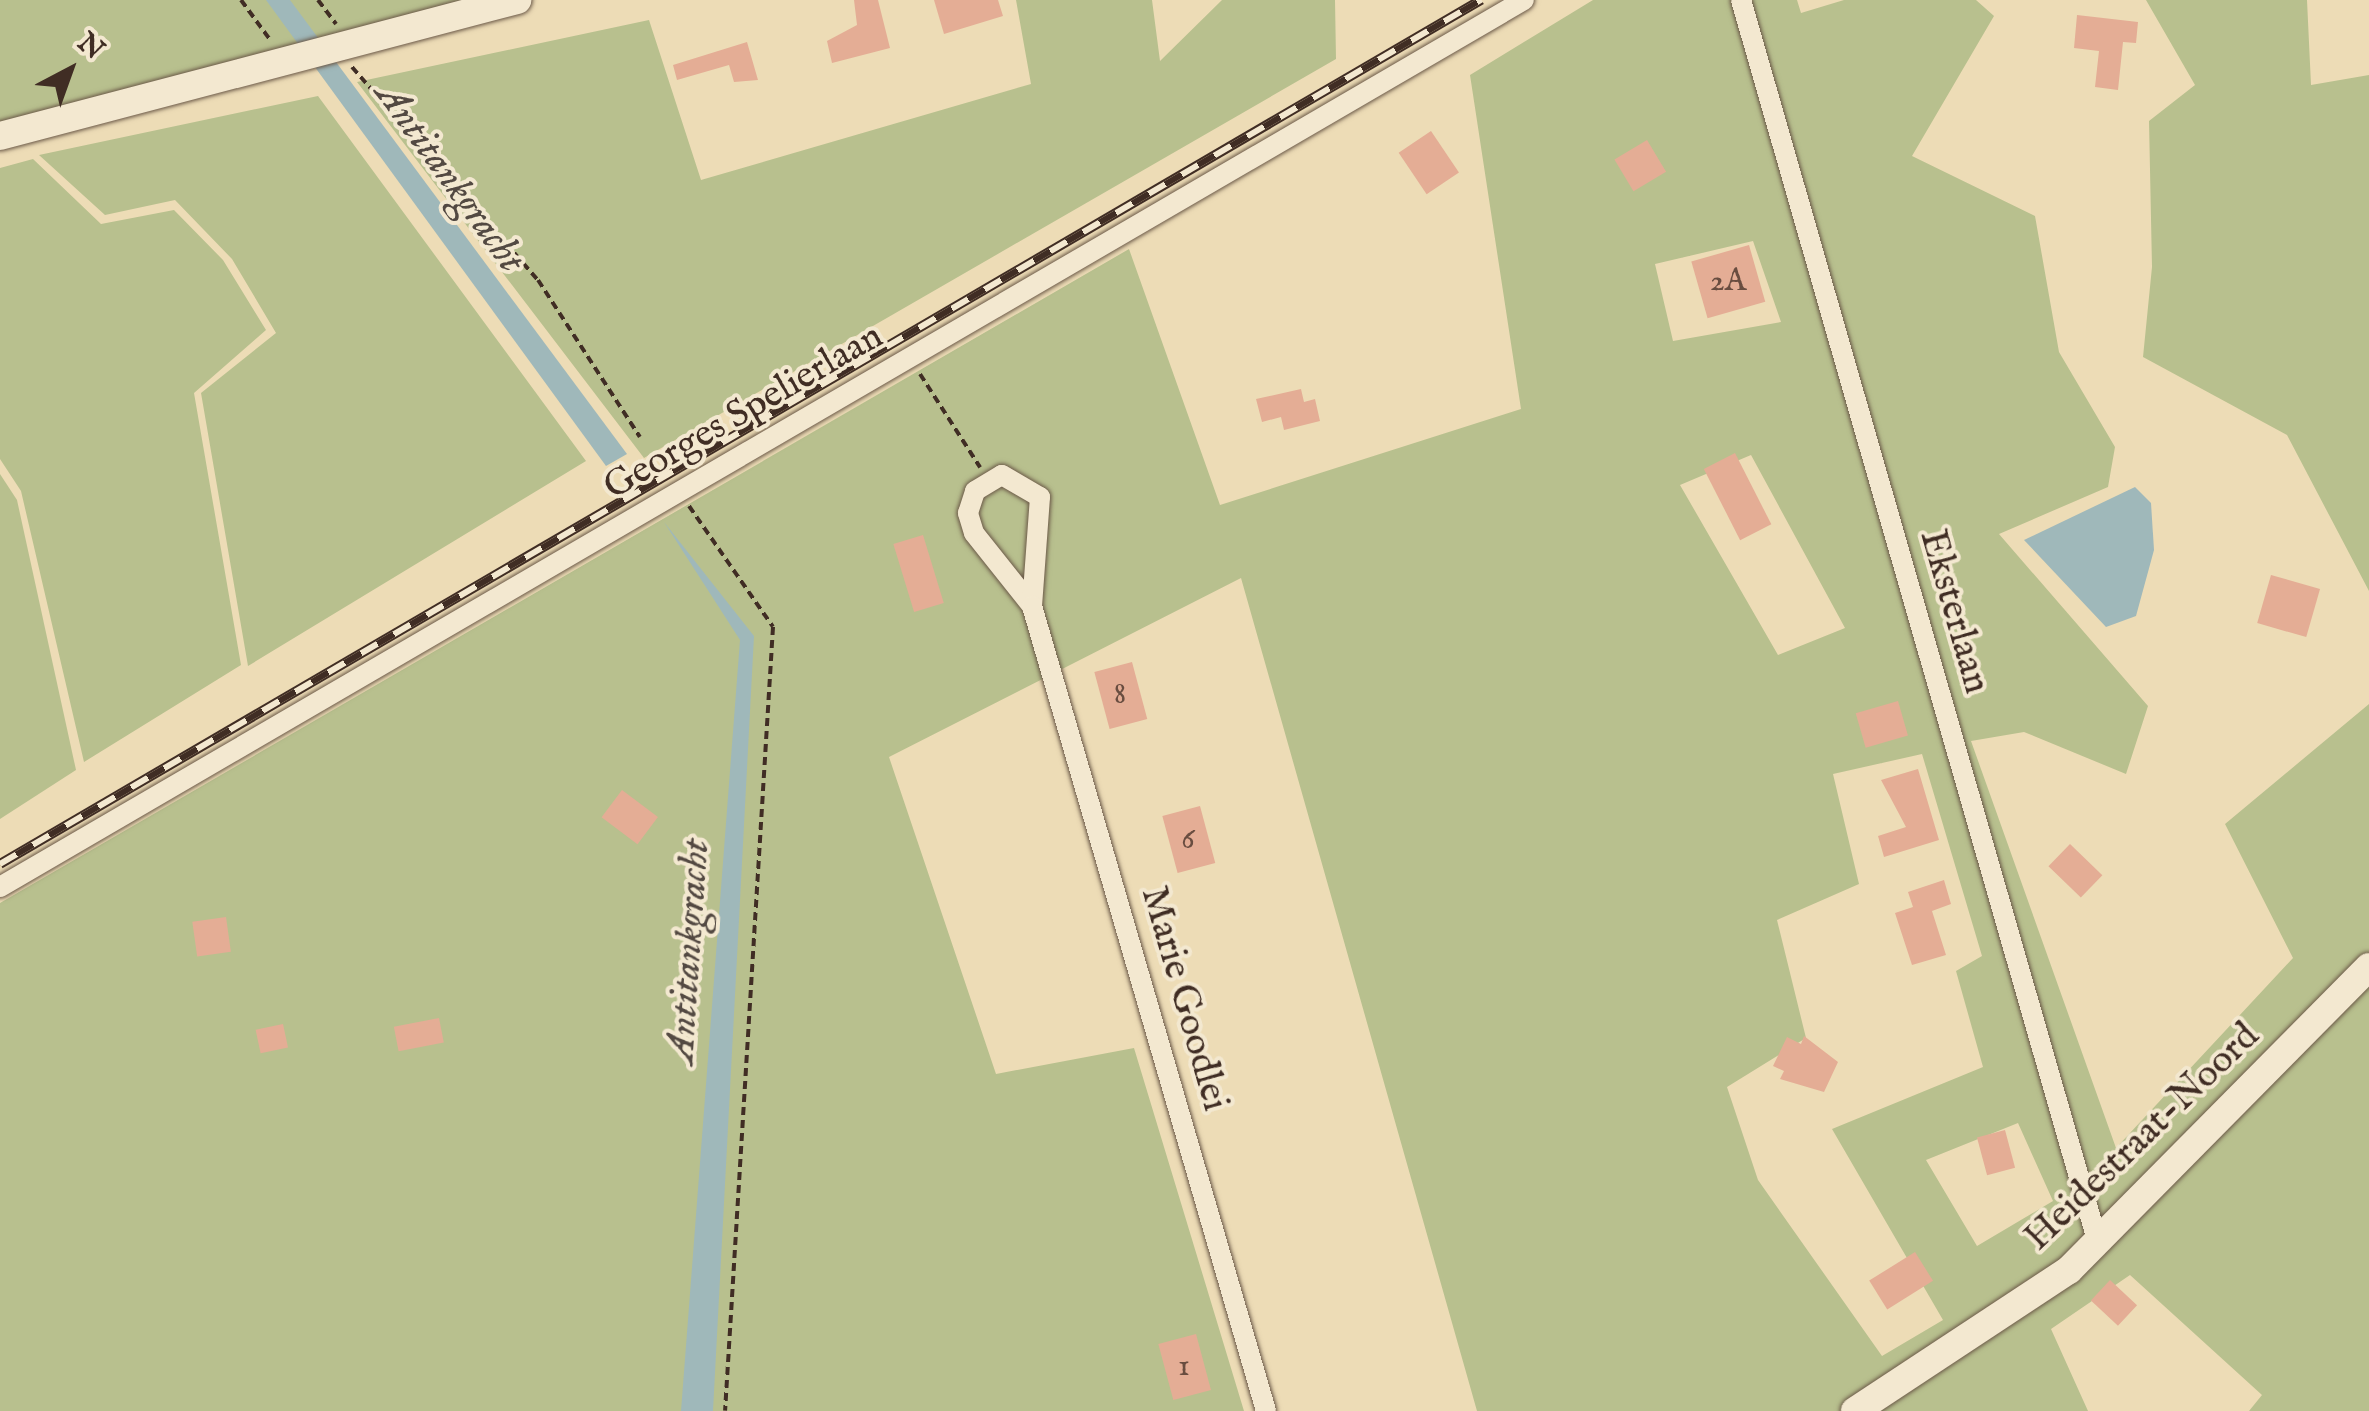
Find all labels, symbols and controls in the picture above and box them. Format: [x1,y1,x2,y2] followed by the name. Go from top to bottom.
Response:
[20,20,120,120] north arrow
[69,26,111,68] text: N
[364,73,534,283] water label: Antitankgracht
[1710,263,1746,301] house number: 2A
[596,315,892,511] street label: Georges Spelierlaan
[1908,525,1998,699] street label: Eksterlaan
[1114,676,1126,714] house number: 8
[1181,821,1195,859] house number: 6
[658,837,722,1065] water label: Antitankgracht
[1129,882,1237,1116] street label: Marie Goodlei
[2016,1015,2270,1261] street label: Heidestraat-Noord
[1178,1348,1190,1386] house number: 1

